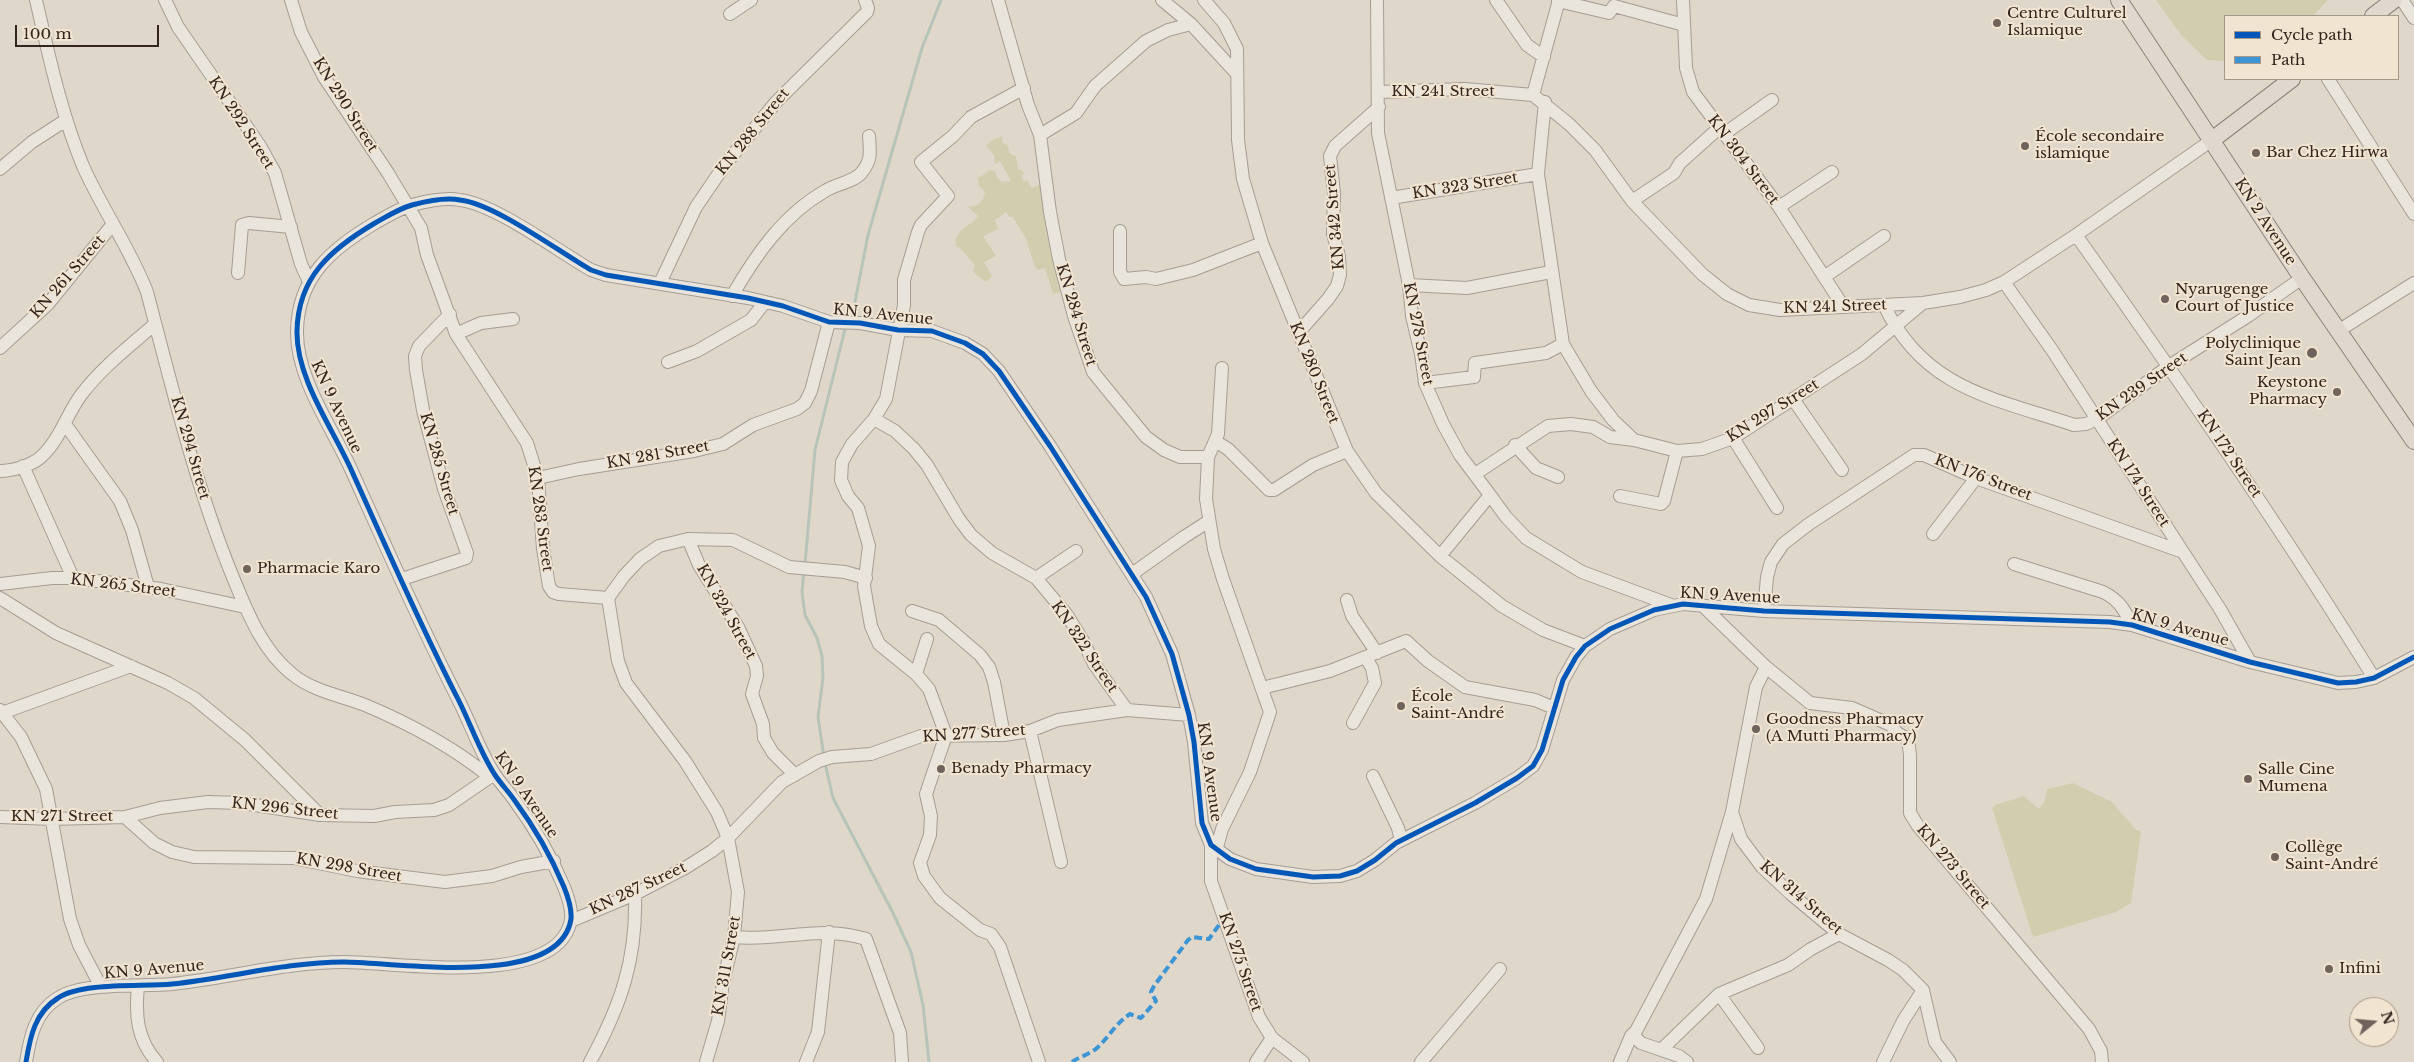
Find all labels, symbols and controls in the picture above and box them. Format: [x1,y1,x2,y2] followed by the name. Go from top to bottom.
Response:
[2007,5,2127,40] place label: Centre Culturel Islamique
[18,15,161,47] scale bar
[2224,15,2399,80] legend
[1991,17,2003,29] marker: Centre Culturel Islamique
[23,24,72,43] text: 100 m
[2271,25,2353,44] text: Cycle path
[2271,50,2305,69] text: Path
[309,54,381,156] street label: KN 290 Street
[204,73,278,173] street label: KN 292 Street
[1391,83,1495,101] street label: KN 241 Street
[713,85,793,179] street label: KN 288 Street
[1703,112,1783,208] street label: KN 304 Street
[2035,128,2164,163] place label: École secondaire islamique
[2019,140,2031,152] marker: École secondaire islamique
[2266,144,2388,162] place label: Bar Chez Hirwa
[2250,147,2262,159] marker: Bar Chez Hirwa
[1321,163,1349,271] street label: KN 342 Street
[1411,169,1519,203] street label: KN 323 Street
[2230,175,2300,269] street label: KN 2 Avenue
[27,232,109,322] street label: KN 261 Street
[1052,262,1100,368] street label: KN 284 Street
[1399,281,1437,387] street label: KN 278 Street
[2175,281,2294,316] place label: Nyarugenge Court of Justice
[2159,293,2171,305] marker: Nyarugenge Court of Justice
[1783,296,1887,318] street label: KN 241 Street
[832,301,934,329] street label: KN 9 Avenue
[1285,320,1343,426] street label: KN 280 Street
[2205,335,2301,370] place label: Polyclinique Saint Jean
[2305,346,2319,360] marker: Polyclinique Saint Jean
[2093,349,2191,425] street label: KN 239 Street
[307,358,365,456] street label: KN 9 Avenue
[2249,374,2327,409] place label: Keystone Pharmacy
[1724,375,1822,447] street label: KN 297 Street
[2331,386,2343,398] marker: Keystone Pharmacy
[167,394,213,502] street label: KN 294 Street
[2193,407,2265,501] street label: KN 172 Street
[416,411,462,517] street label: KN 285 Street
[2103,435,2173,531] street label: KN 174 Street
[605,437,711,473] street label: KN 281 Street
[1932,451,2034,505] street label: KN 176 Street
[524,465,556,573] street label: KN 283 Street
[257,560,380,578] place label: Pharmacie Karo
[692,561,760,663] street label: KN 324 Street
[241,563,253,575] marker: Pharmacie Karo
[69,571,177,601] street label: KN 265 Street
[1679,584,1781,608] street label: KN 9 Avenue
[1047,598,1121,696] street label: KN 322 Street
[2129,605,2231,651] street label: KN 9 Avenue
[1411,688,1504,723] place label: École Saint-André
[1395,700,1407,712] marker: École Saint-André
[1766,711,1924,746] place label: Goodness Pharmacy (A Mutti Pharmacy)
[922,721,1026,747] street label: KN 277 Street
[1193,721,1225,823] street label: KN 9 Avenue
[1750,723,1762,735] marker: Goodness Pharmacy (A Mutti Pharmacy)
[490,748,562,842] street label: KN 9 Avenue
[951,760,1092,778] place label: Benady Pharmacy
[2258,761,2335,796] place label: Salle Cine Mumena
[935,763,947,775] marker: Benady Pharmacy
[2242,773,2254,785] marker: Salle Cine Mumena
[231,794,339,824] street label: KN 296 Street
[11,808,113,826] street label: KN 271 Street
[1912,821,1994,913] street label: KN 273 Street
[2285,839,2378,874] place label: Collège Saint-André
[295,850,403,886] street label: KN 298 Street
[2269,851,2281,863] marker: Collège Saint-André
[1756,857,1846,939] street label: KN 314 Street
[587,859,689,919] street label: KN 287 Street
[1215,910,1265,1014] street label: KN 275 Street
[709,914,745,1018] street label: KN 311 Street
[103,957,205,983] street label: KN 9 Avenue
[2339,960,2381,978] place label: Infini
[2323,963,2335,975] marker: Infini
[2349,997,2399,1047] north arrow
[2377,1009,2398,1027] text: N

